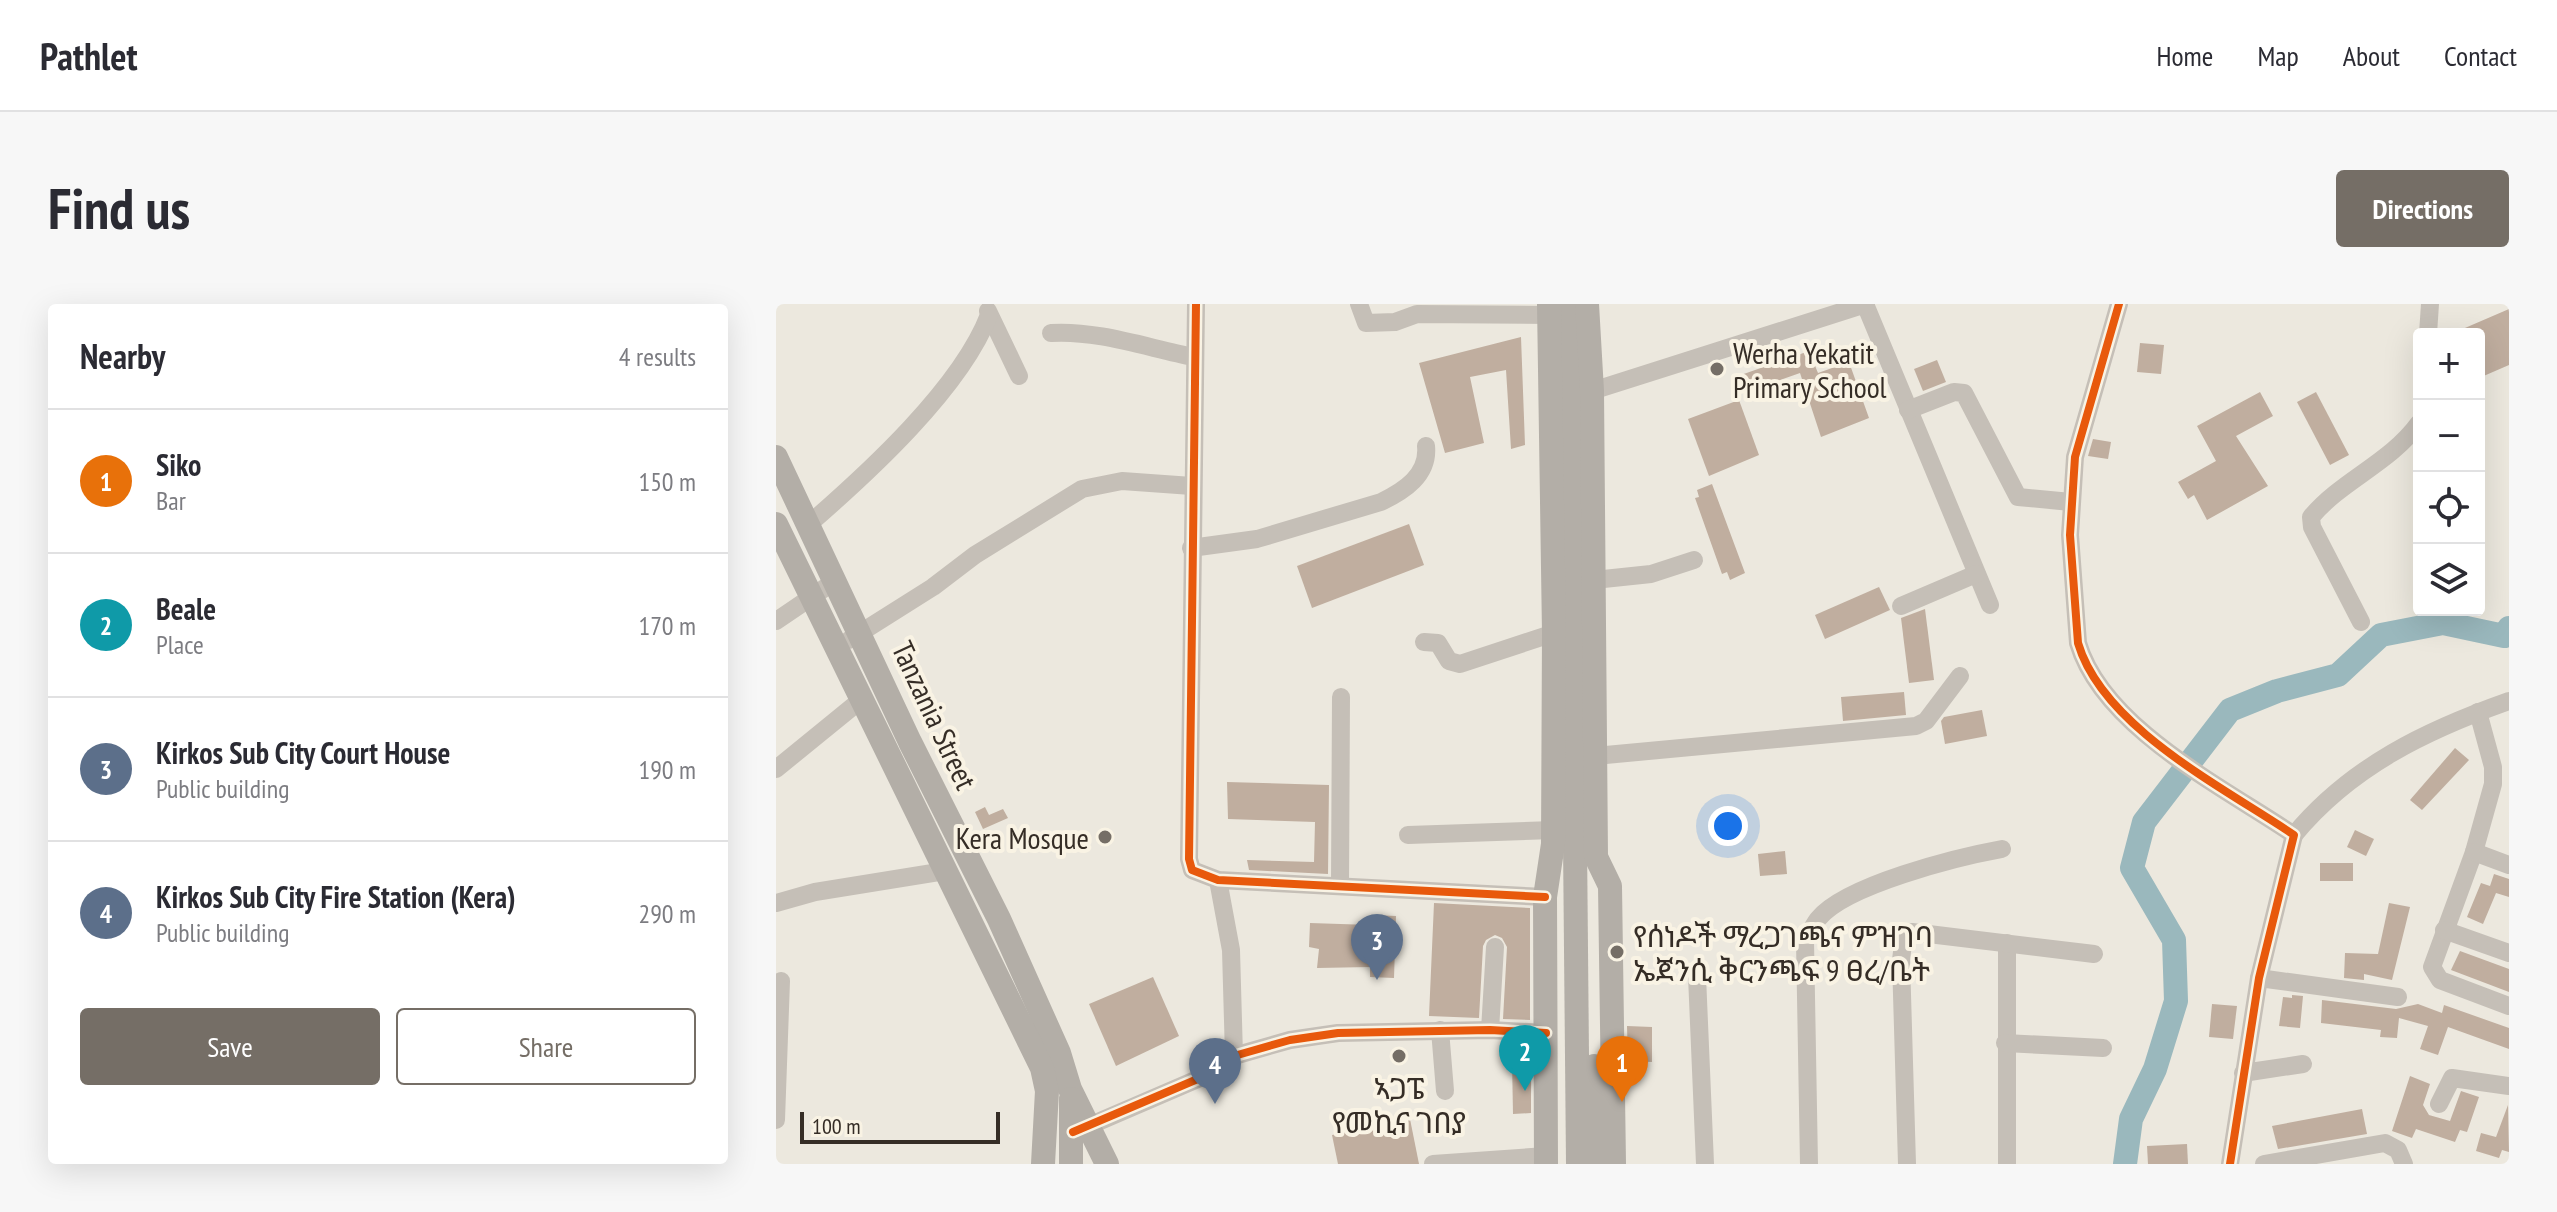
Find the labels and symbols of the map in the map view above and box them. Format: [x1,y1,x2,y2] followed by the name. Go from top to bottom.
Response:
[1733,333,1887,406] place label: Werha Yekatit Primary School
[1708,360,1726,378] marker: Werha Yekatit Primary School
[884,635,987,796] street label: Tanzania Street
[1708,806,1748,846] your location
[956,818,1089,857] place label: Kera Mosque
[1096,828,1114,846] marker: Kera Mosque
[1351,914,1403,980] pin: 3
[1633,916,1933,989] place label: የሰነዶች ማረጋገጫና ምዝገባ ኤጀንሲ ቅርንጫፍ 9 ፀረ/ቤት
[1608,943,1626,961] marker: የሰነዶች ማረጋገጫና ምዝገባ ኤጀንሲ ቅርንጫፍ 9 ፀረ/ቤት
[1499,1025,1551,1091] pin: 2
[1596,1036,1648,1102] pin: 1
[1189,1038,1241,1104] pin: 4
[1390,1047,1408,1065] marker: ኣጋፔ የመኪና ገበያ
[1332,1068,1466,1141] place label: ኣጋፔ የመኪና ገበያ
[800,1108,1000,1144] scale bar

